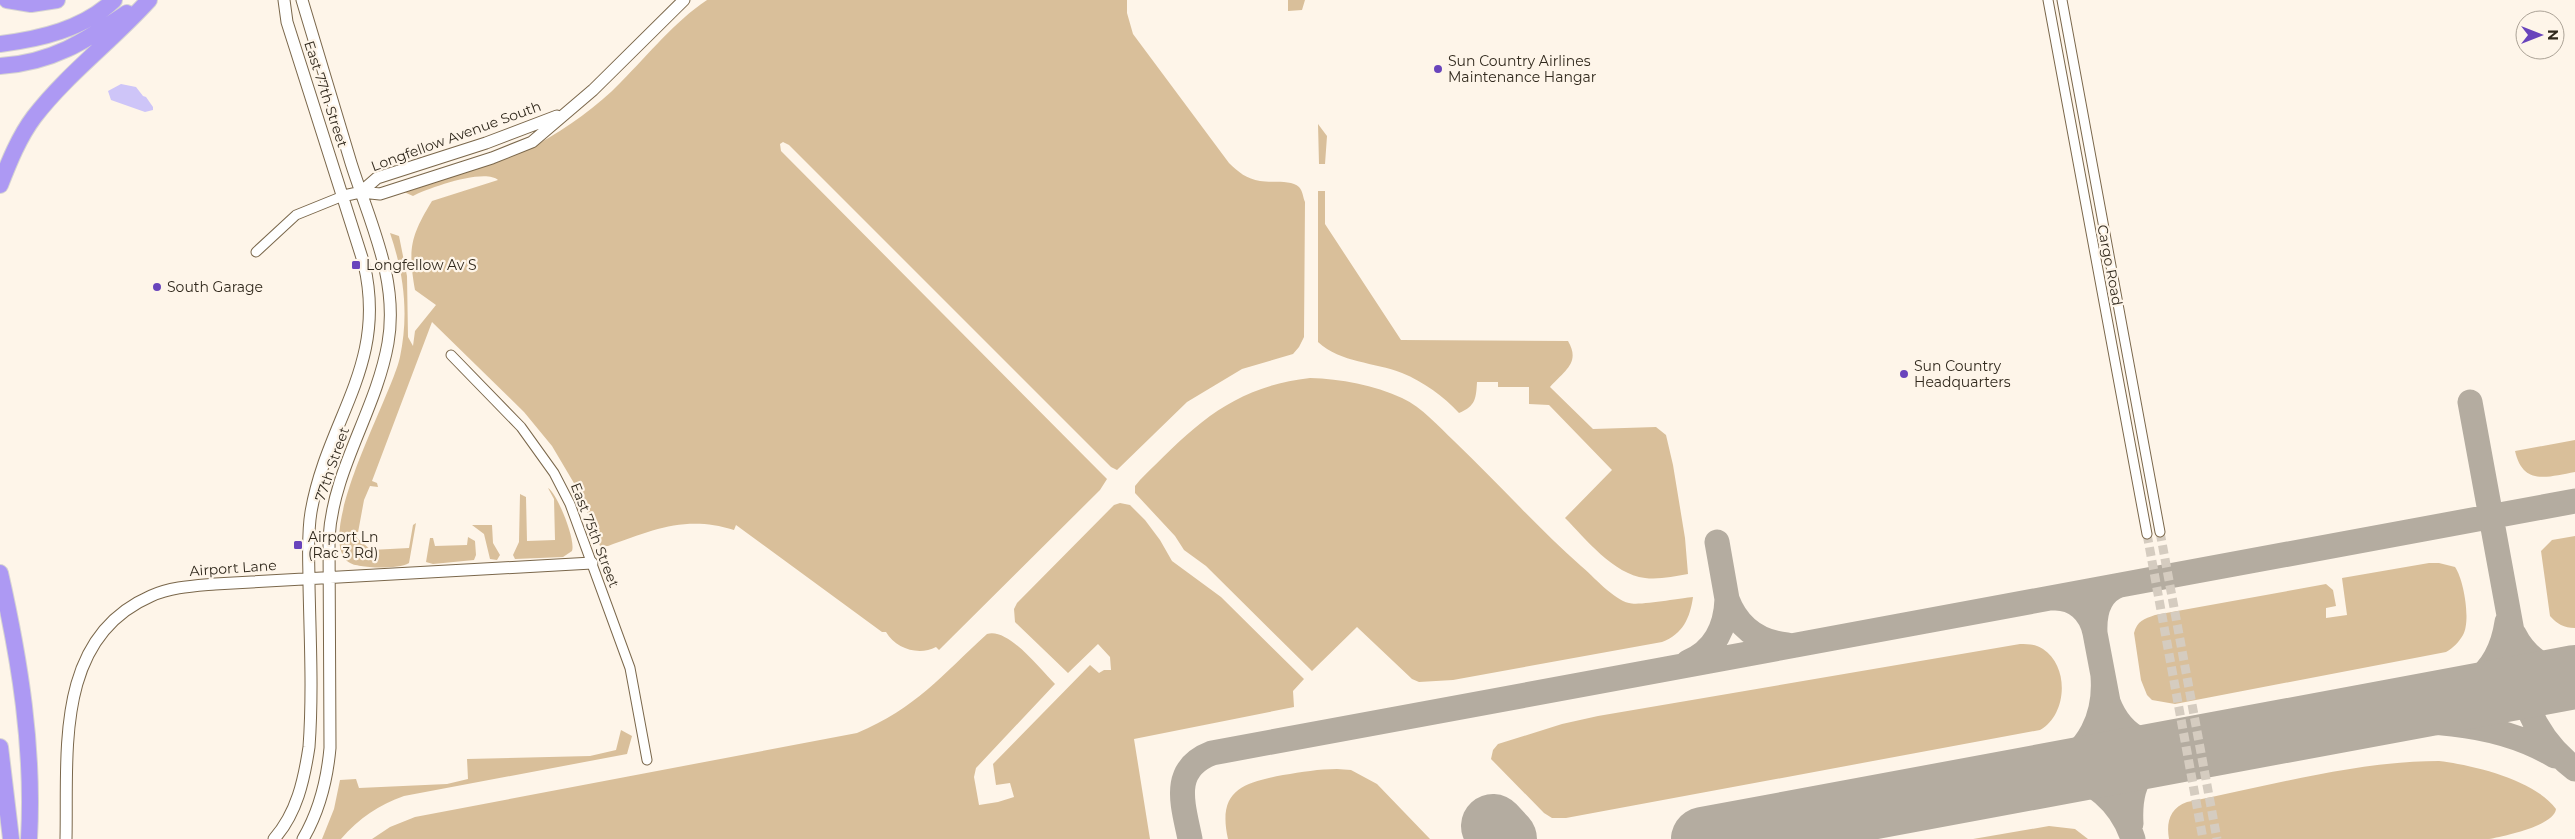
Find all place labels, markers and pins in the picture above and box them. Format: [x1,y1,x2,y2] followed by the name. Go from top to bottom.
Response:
[1448,52,1597,86] place label: Sun Country Airlines Maintenance Hangar
[1432,63,1444,75] marker: Sun Country Airlines Maintenance Hangar
[366,256,477,274] place label: Longfellow Av S
[350,259,362,271] marker: Longfellow Av S
[167,278,263,296] place label: South Garage
[151,281,163,293] marker: South Garage
[1914,357,2011,391] place label: Sun Country Headquarters
[1898,368,1910,380] marker: Sun Country Headquarters
[308,528,378,562] place label: Airport Ln (Rac 3 Rd)
[292,539,304,551] marker: Airport Ln (Rac 3 Rd)

